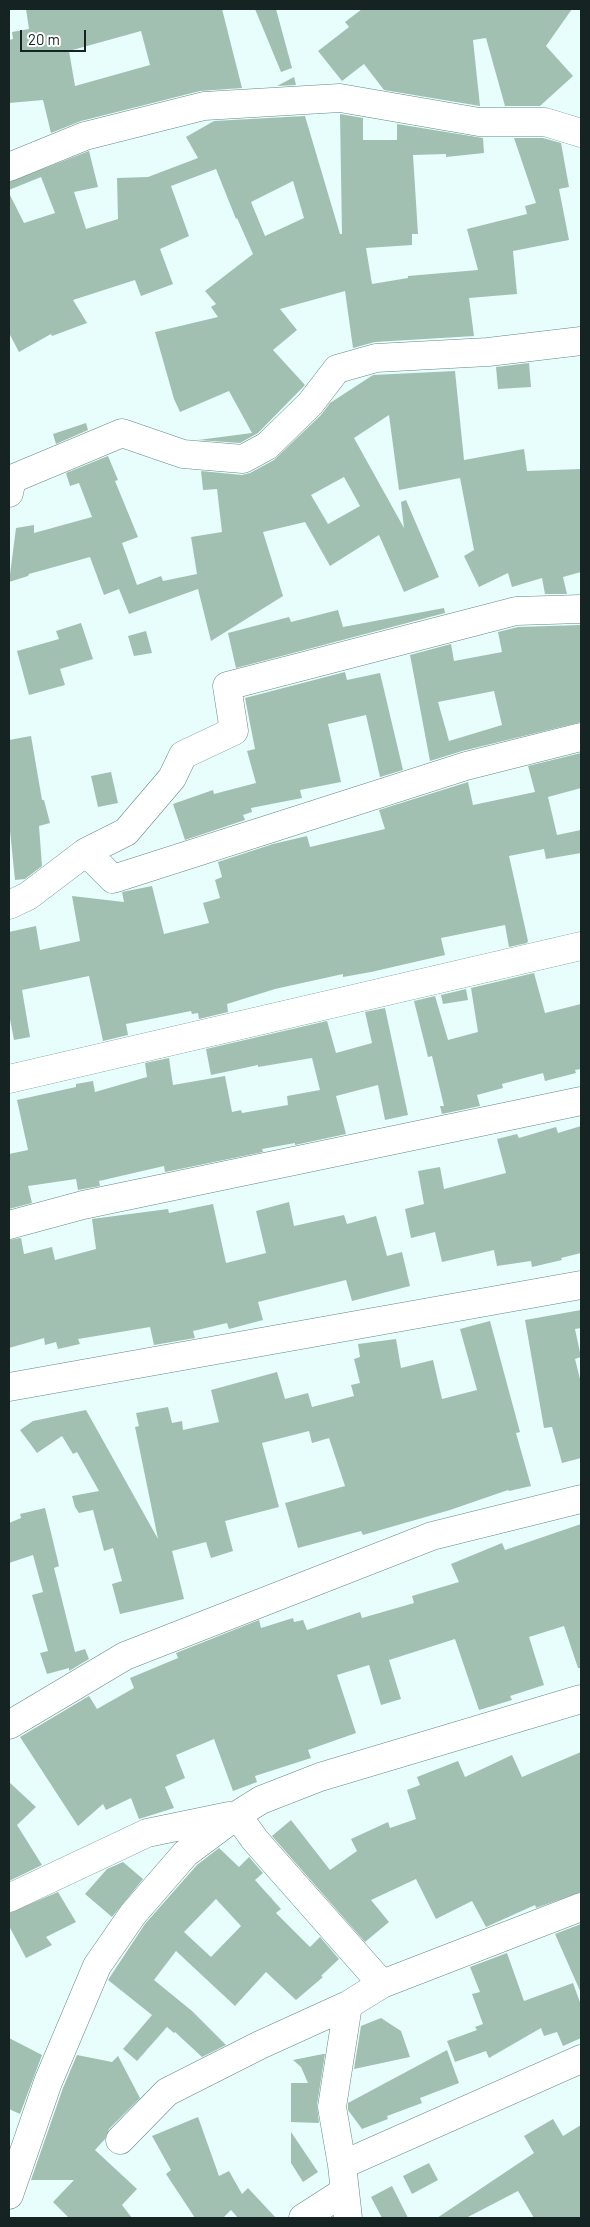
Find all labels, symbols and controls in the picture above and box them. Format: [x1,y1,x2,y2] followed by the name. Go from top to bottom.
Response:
[22,20,89,52] scale bar
[28,30,60,48] text: 20 m

